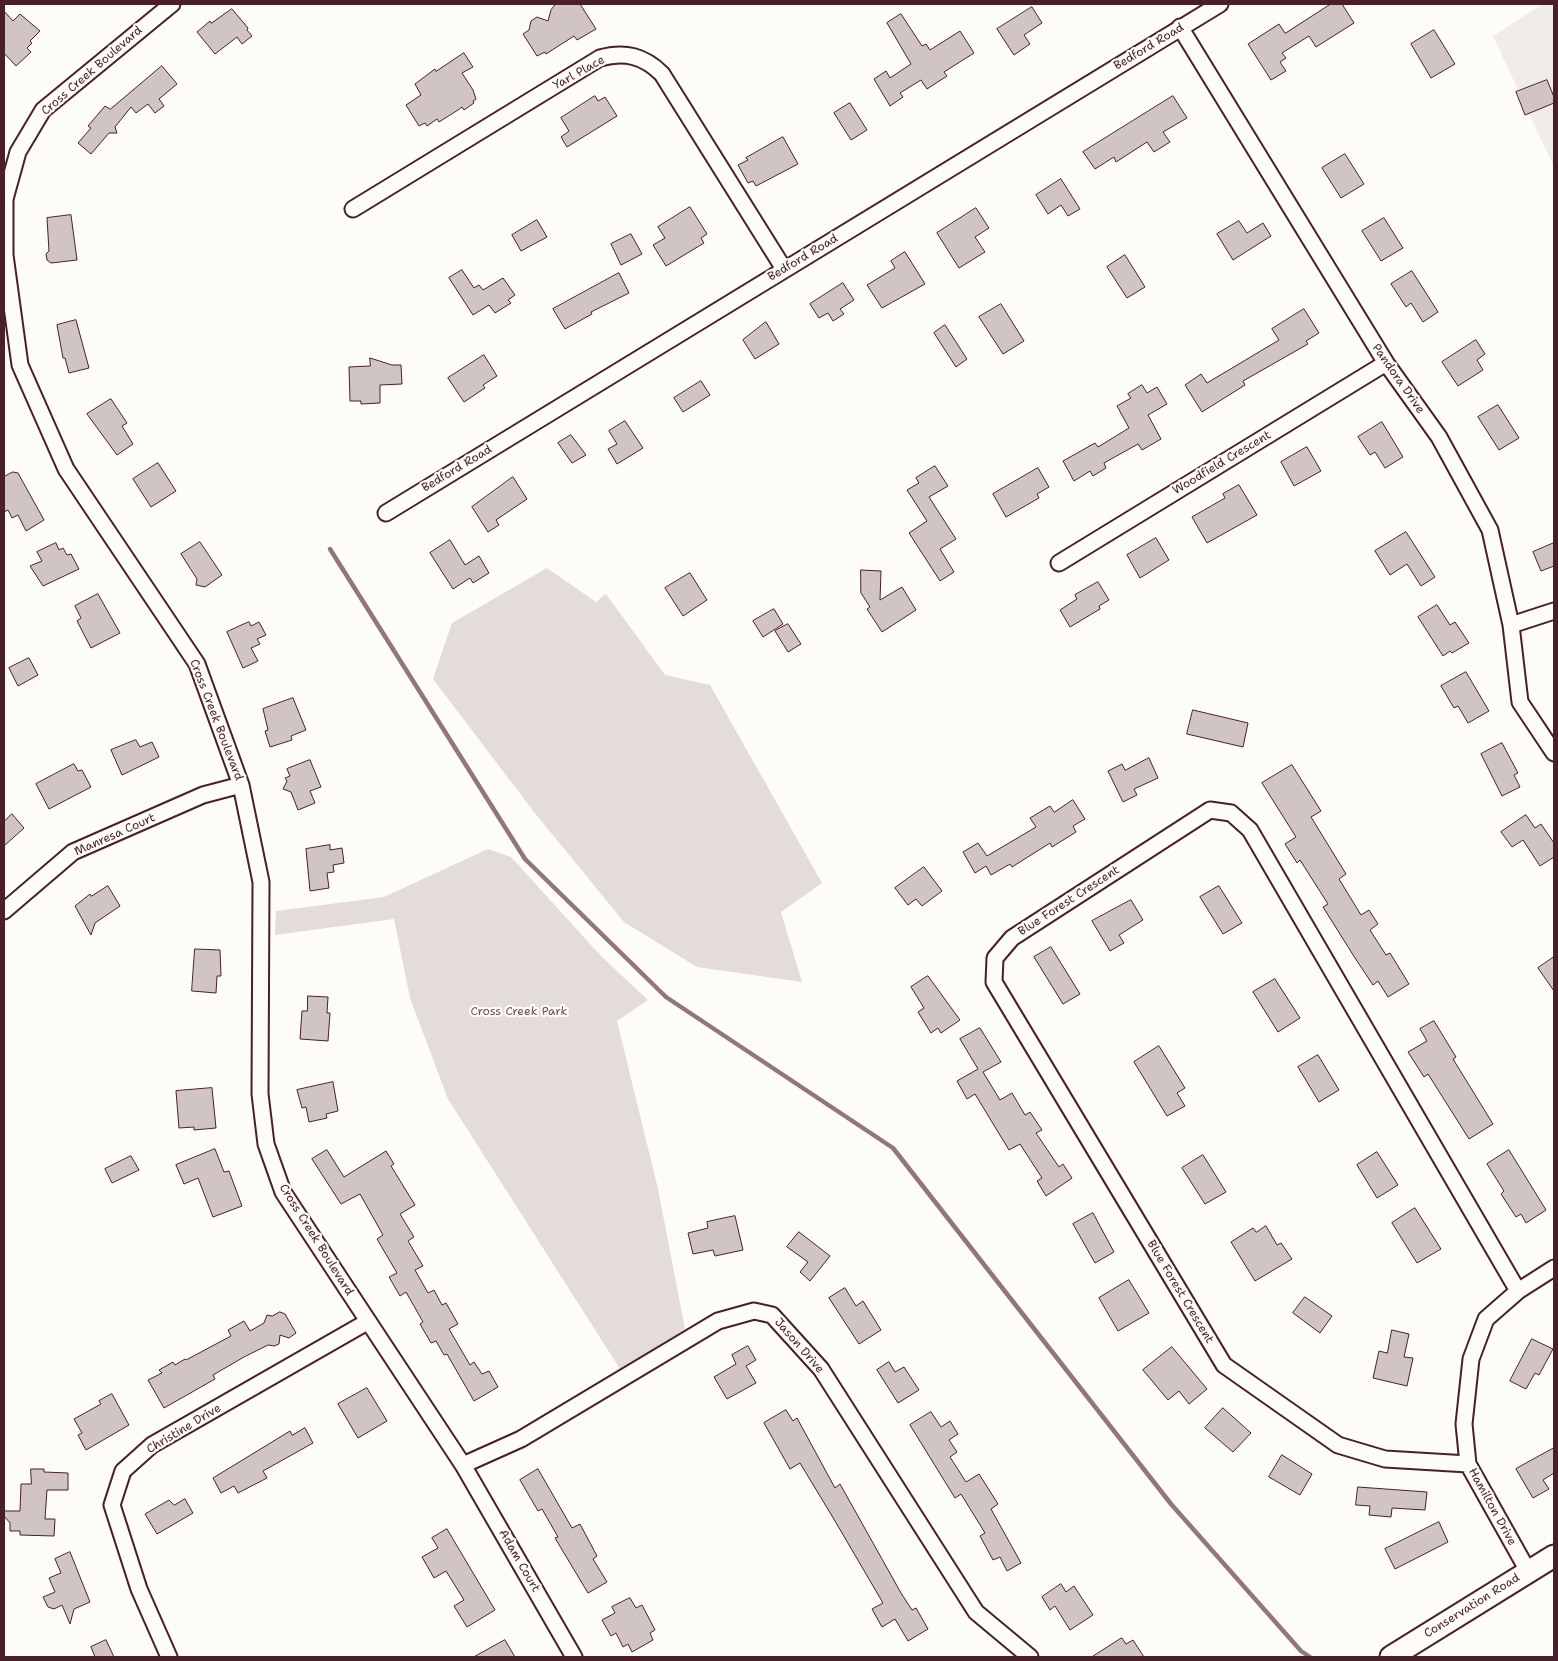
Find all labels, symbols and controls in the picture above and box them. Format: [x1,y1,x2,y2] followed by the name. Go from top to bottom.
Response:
[1111,20,1187,74] street label: Bedford Road
[39,23,145,119] street label: Cross Creek Boulevard
[551,53,607,93] street label: Yarl Place
[765,231,841,285] street label: Bedford Road
[1369,341,1427,417] street label: Pandora Drive
[1170,428,1274,498] street label: Woodfield Crescent
[419,442,495,496] street label: Bedford Road
[186,657,246,783] street label: Cross Creek Boulevard
[72,811,158,859] street label: Manresa Court
[1016,863,1122,939] street label: Blue Forest Crescent
[471,1005,567,1019] park label: Cross Creek Park
[276,1182,356,1298] street label: Cross Creek Boulevard
[1143,1238,1217,1346] street label: Blue Forest Crescent
[771,1315,827,1377] street label: Jason Drive
[144,1401,224,1457] street label: Christine Drive
[1465,1466,1519,1548] street label: Hamilton Drive
[495,1527,543,1595] street label: Adam Court
[1422,1571,1522,1641] street label: Conservation Road

